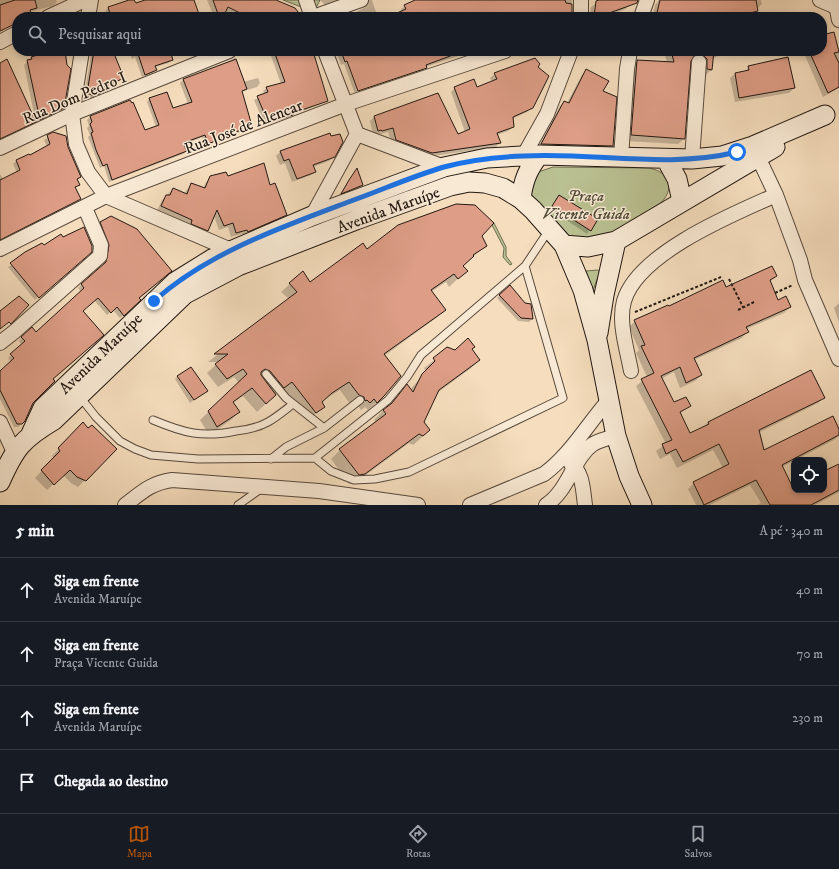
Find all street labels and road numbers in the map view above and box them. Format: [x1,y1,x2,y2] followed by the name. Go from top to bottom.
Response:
[19,67,130,129] street label: Rua Dom Pedro I
[181,95,306,159] street label: Rua José de Alencar
[334,182,443,238] street label: Avenida Maruípe
[55,309,147,398] street label: Avenida Maruípe

